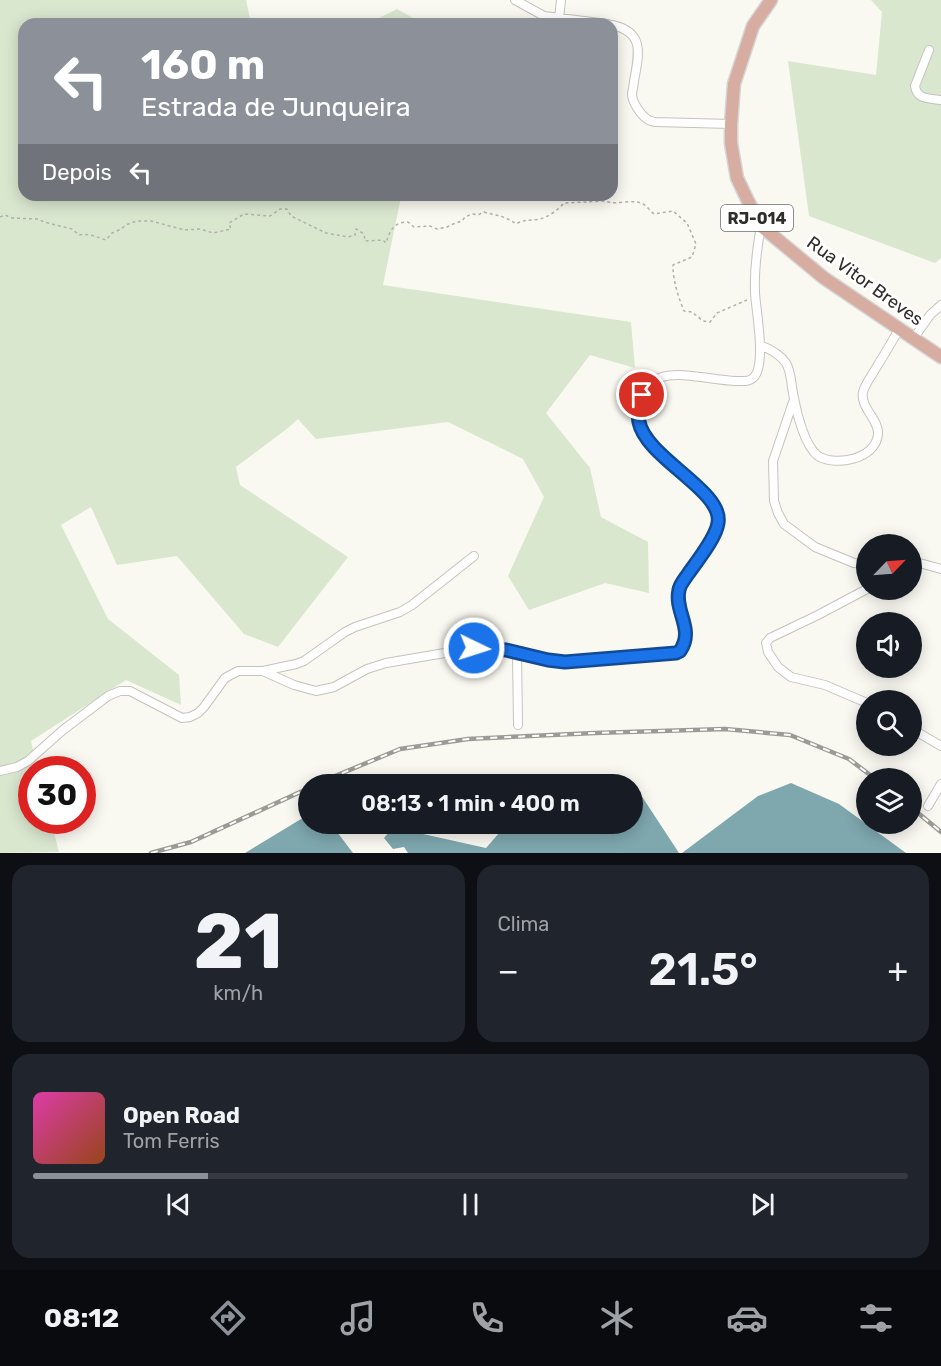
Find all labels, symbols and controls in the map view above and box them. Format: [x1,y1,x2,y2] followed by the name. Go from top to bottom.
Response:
[141,40,265,90] text: 160 m
[42,42,120,120] icon: left
[141,91,411,123] text: Estrada de Junqueira
[124,156,157,189] icon: left
[42,159,112,186] text: Depois
[721,205,793,231] road number: RJ-014
[803,232,927,330] street label: Rua Vitor Breves
[616,369,667,420] pin
[625,378,658,411] icon: arrive
[856,534,922,600] north arrow
[856,534,922,834] map controls
[856,612,922,678] button: sound
[442,616,506,680] position arrow
[856,690,922,756] button: search
[18,756,96,834] speed limit sign: 30
[856,768,922,834] button: layers
[361,790,580,817] text: 08:13 · 1 min · 400 m
[194,895,283,988] text: 21
[498,912,549,936] text: Clima
[649,943,758,996] text: 21.5°
[498,951,519,990] text: −
[887,951,908,990] text: +
[213,981,263,1005] text: km/h
[123,1102,240,1129] text: Open Road
[123,1129,220,1153] text: Tom Ferris
[162,1188,195,1221] icon: previous
[454,1188,487,1221] icon: pause
[746,1188,779,1221] icon: next
[207,1297,249,1339] icon: directions
[337,1297,379,1339] icon: music
[466,1297,508,1339] icon: phone
[596,1297,638,1339] icon: climate
[726,1297,768,1339] icon: car
[855,1297,897,1339] icon: filters
[44,1302,119,1334] text: 08:12

